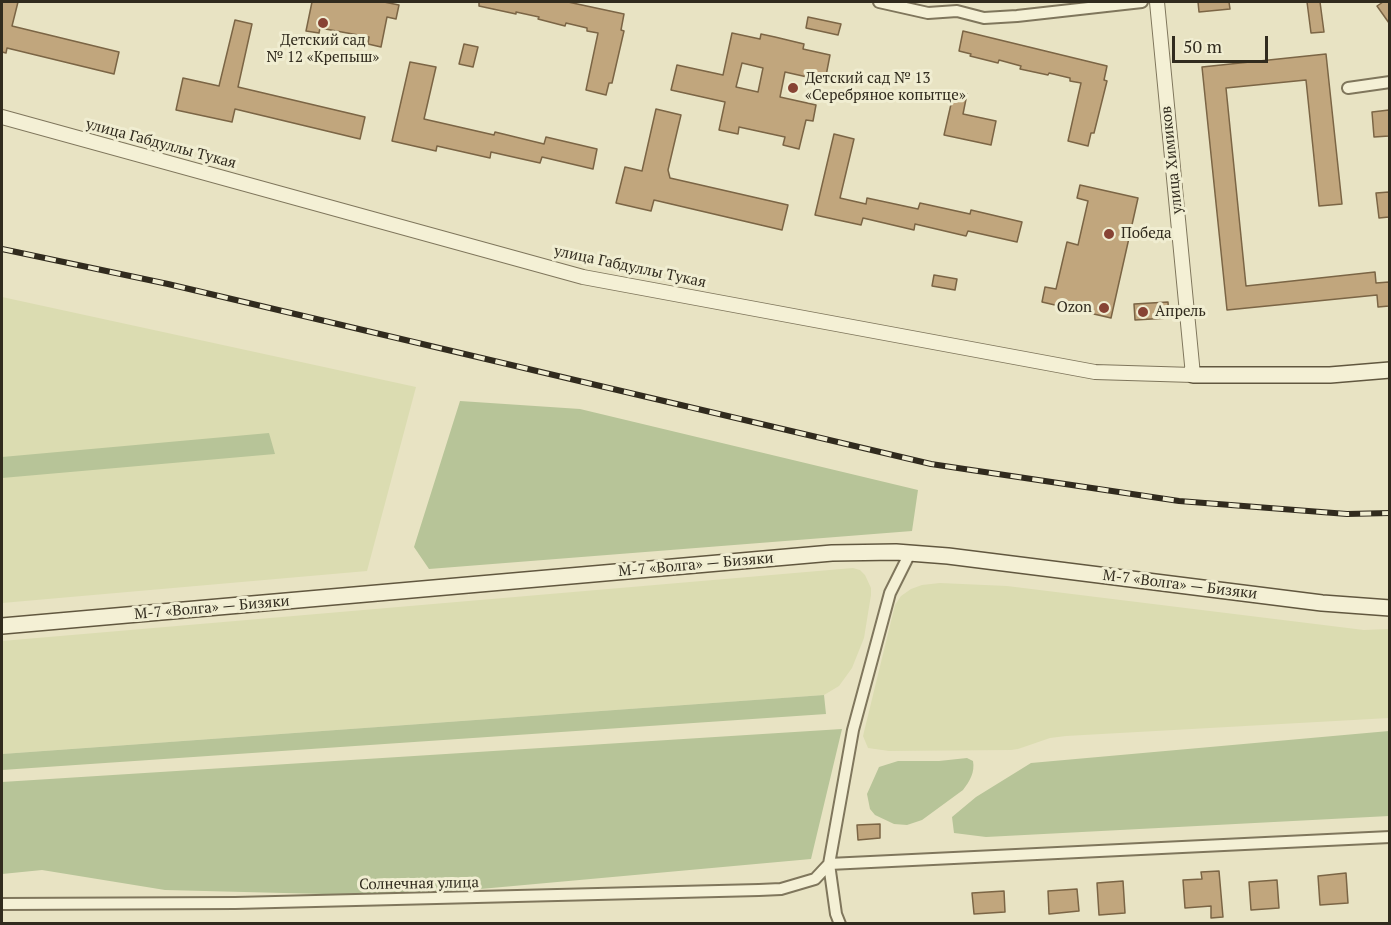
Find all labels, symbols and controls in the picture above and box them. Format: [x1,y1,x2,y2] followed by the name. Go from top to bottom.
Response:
[316,16,330,30] marker: Детский сад № 12 «Крепыш»
[1175,24,1271,62] scale bar
[267,32,379,67] place label: Детский сад № 12 «Крепыш»
[1183,34,1222,58] text: 50 m
[805,70,966,105] place label: Детский сад № 13 «Серебряное копытце»
[786,81,800,95] marker: Детский сад № 13 «Серебряное копытце»
[1157,105,1187,215] street label: улица Химиков
[84,115,238,173] street label: улица Габдуллы Тукая
[1121,225,1172,243] place label: Победа
[1102,227,1116,241] marker: Победа
[552,242,708,292] street label: улица Габдуллы Тукая
[1057,299,1092,317] place label: Ozon
[1097,301,1111,315] marker: Ozon
[1155,303,1206,321] place label: Апрель
[1136,305,1150,319] marker: Апрель
[618,549,774,581] street label: М-7 «Волга» — Бизяки
[1102,567,1258,603] street label: М-7 «Волга» — Бизяки
[134,592,290,624] street label: М-7 «Волга» — Бизяки
[359,874,479,894] street label: Солнечная улица

